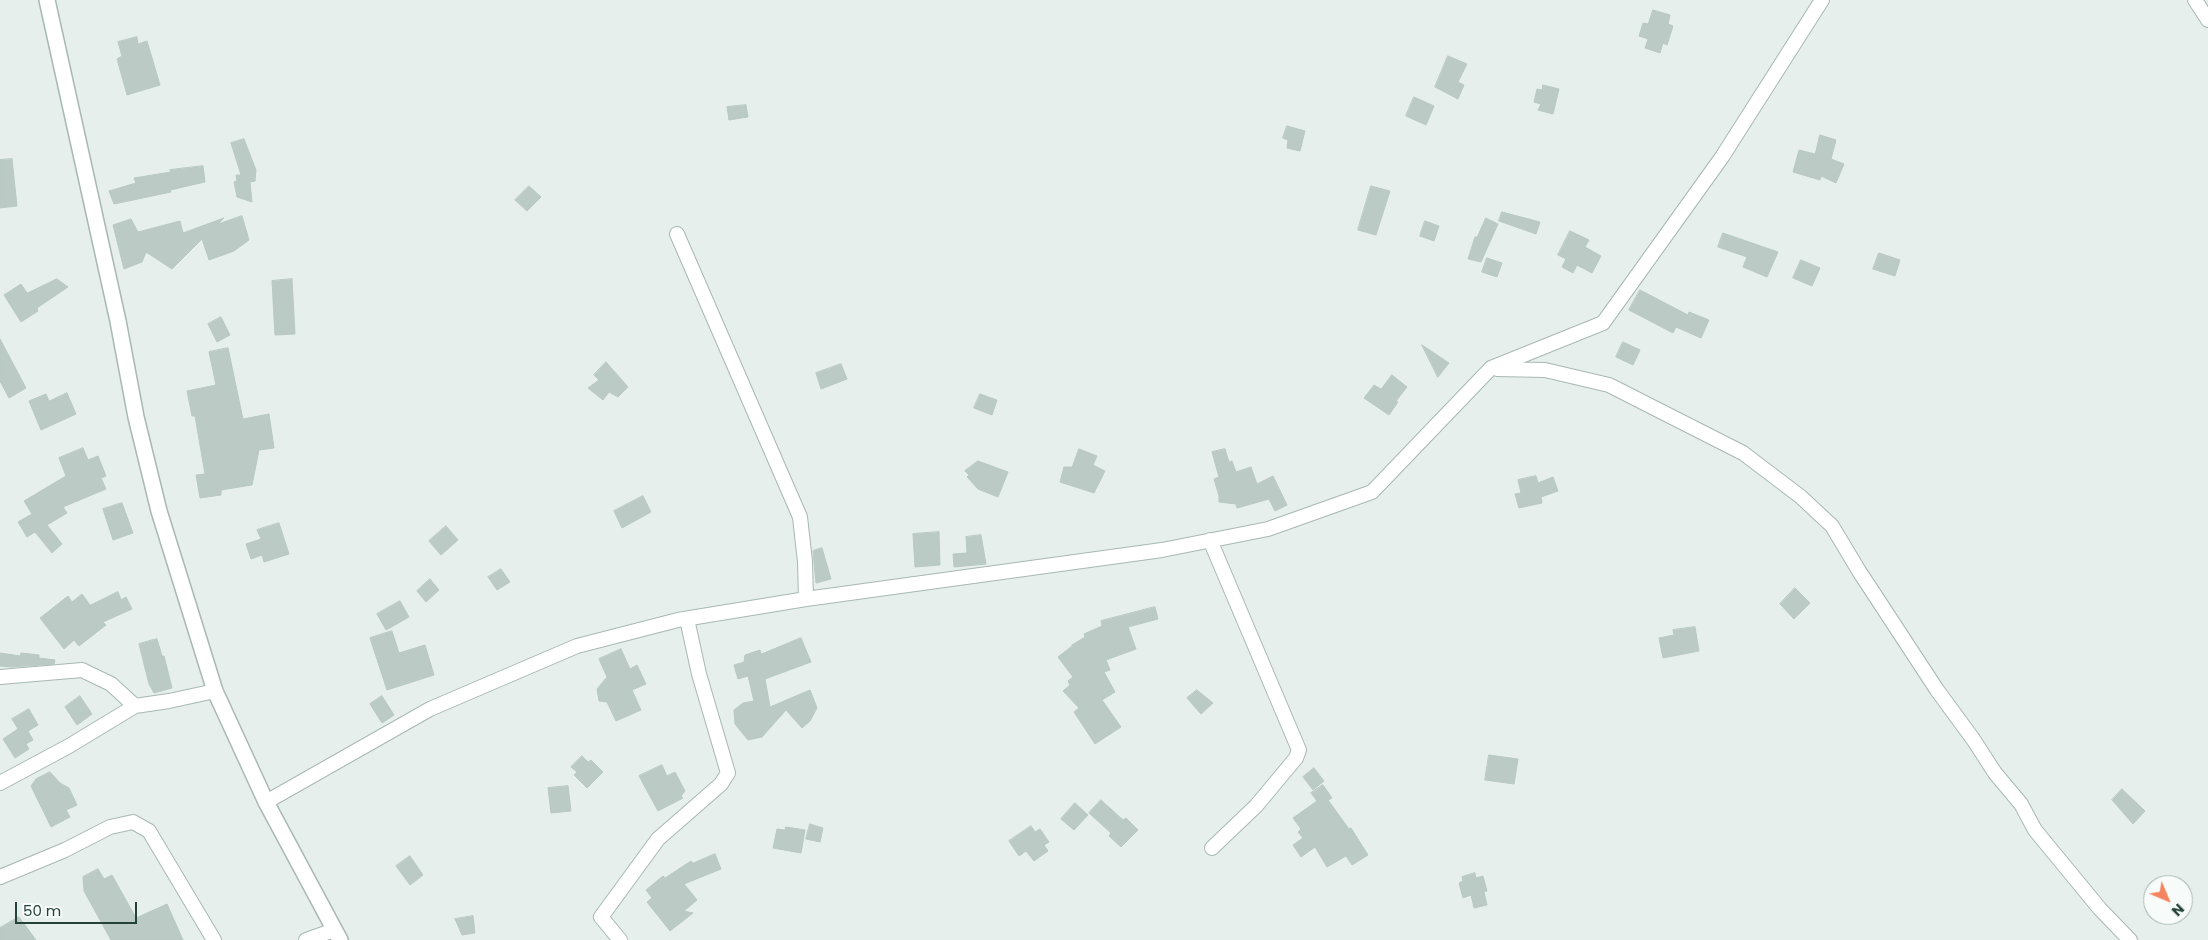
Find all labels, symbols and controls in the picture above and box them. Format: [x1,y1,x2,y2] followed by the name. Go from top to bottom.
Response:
[2143,875,2193,925] north arrow
[18,892,140,924] scale bar
[2167,899,2189,921] text: N
[23,900,61,921] text: 50 m

